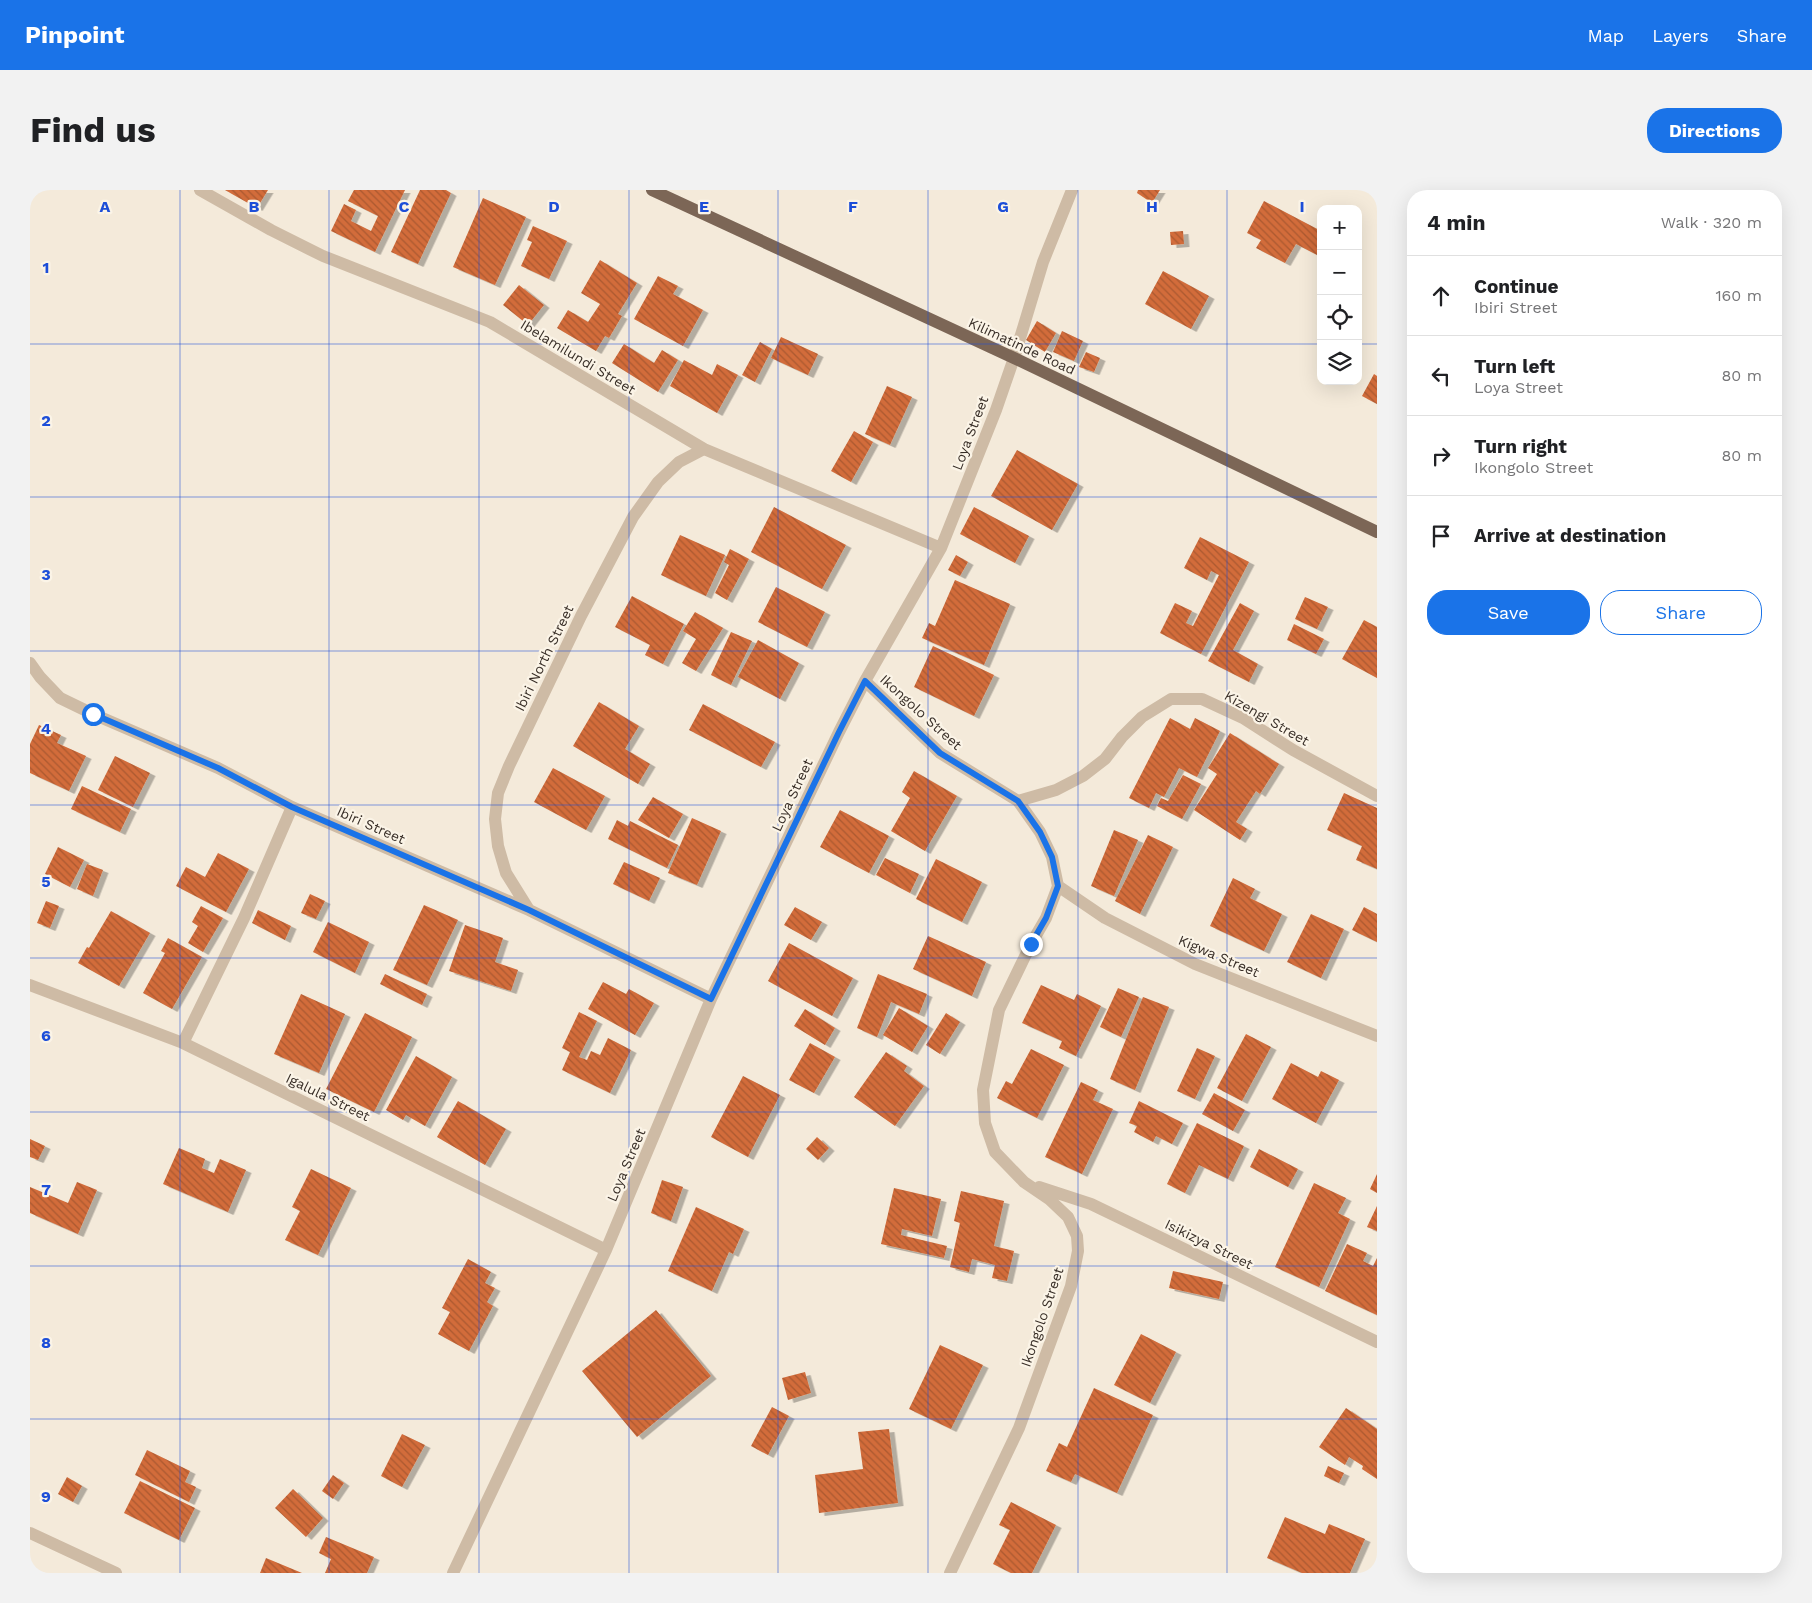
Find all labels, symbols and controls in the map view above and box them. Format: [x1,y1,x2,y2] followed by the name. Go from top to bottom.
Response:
[25,21,125,49] text: Pinpoint
[1587,25,1624,46] text: Map
[1652,25,1709,46] text: Layers
[1737,25,1787,46] text: Share
[1647,108,1782,153] button: Directions
[30,109,156,151] text: Find us
[100,197,111,216] text: A
[249,197,260,216] text: B
[399,197,410,216] text: C
[548,197,560,216] text: D
[699,197,709,216] text: E
[848,197,858,216] text: F
[997,197,1009,216] text: G
[1146,197,1158,216] text: H
[1299,197,1305,216] text: I
[1317,205,1362,385] map controls
[1317,205,1362,250] button: +
[1427,210,1485,235] text: 4 min
[1661,213,1762,232] text: Walk · 320 m
[1317,250,1362,295] button: −
[43,258,49,277] text: 1
[1474,275,1558,298] text: Continue
[1427,282,1455,310] icon: ahead
[1715,286,1762,305] text: 160 m
[1317,295,1362,340] button: locate
[1474,298,1557,317] text: Ibiri Street
[966,314,1078,378] street label: Kilimatinde Road
[518,316,638,398] street label: Ibelamilundi Street
[1317,340,1362,385] button: layers
[1474,355,1555,378] text: Turn left
[1427,362,1455,390] icon: left
[1721,366,1762,385] text: 80 m
[1474,378,1563,397] text: Loya Street
[949,394,991,472] street label: Loya Street
[41,411,51,430] text: 2
[1474,435,1567,458] text: Turn right
[1427,442,1455,470] icon: right
[1721,446,1762,465] text: 80 m
[1474,458,1593,477] text: Ikongolo Street
[1427,522,1455,550] icon: arrive
[1474,524,1666,547] text: Arrive at destination
[41,565,51,584] text: 3
[1427,590,1590,635] button: Save
[1600,590,1762,635] button: Share
[511,602,577,714] street label: Ibiri North Street
[877,671,965,753] street label: Ikongolo Street
[1222,687,1312,749] street label: Kizengi Street
[82,703,105,726] route start
[41,719,51,738] text: 4
[768,756,816,834] street label: Loya Street
[334,803,408,847] street label: Ibiri Street
[41,872,51,891] text: 5
[1176,932,1262,980] street label: Kigwa Street
[1020,933,1043,956] route end
[41,1026,51,1045] text: 6
[284,1070,373,1124] street label: Igalula Street
[603,1126,649,1204] street label: Loya Street
[41,1180,51,1199] text: 7
[1162,1216,1256,1272] street label: Isikizya Street
[1017,1265,1067,1369] street label: Ikongolo Street
[41,1333,51,1352] text: 8
[41,1487,51,1506] text: 9

